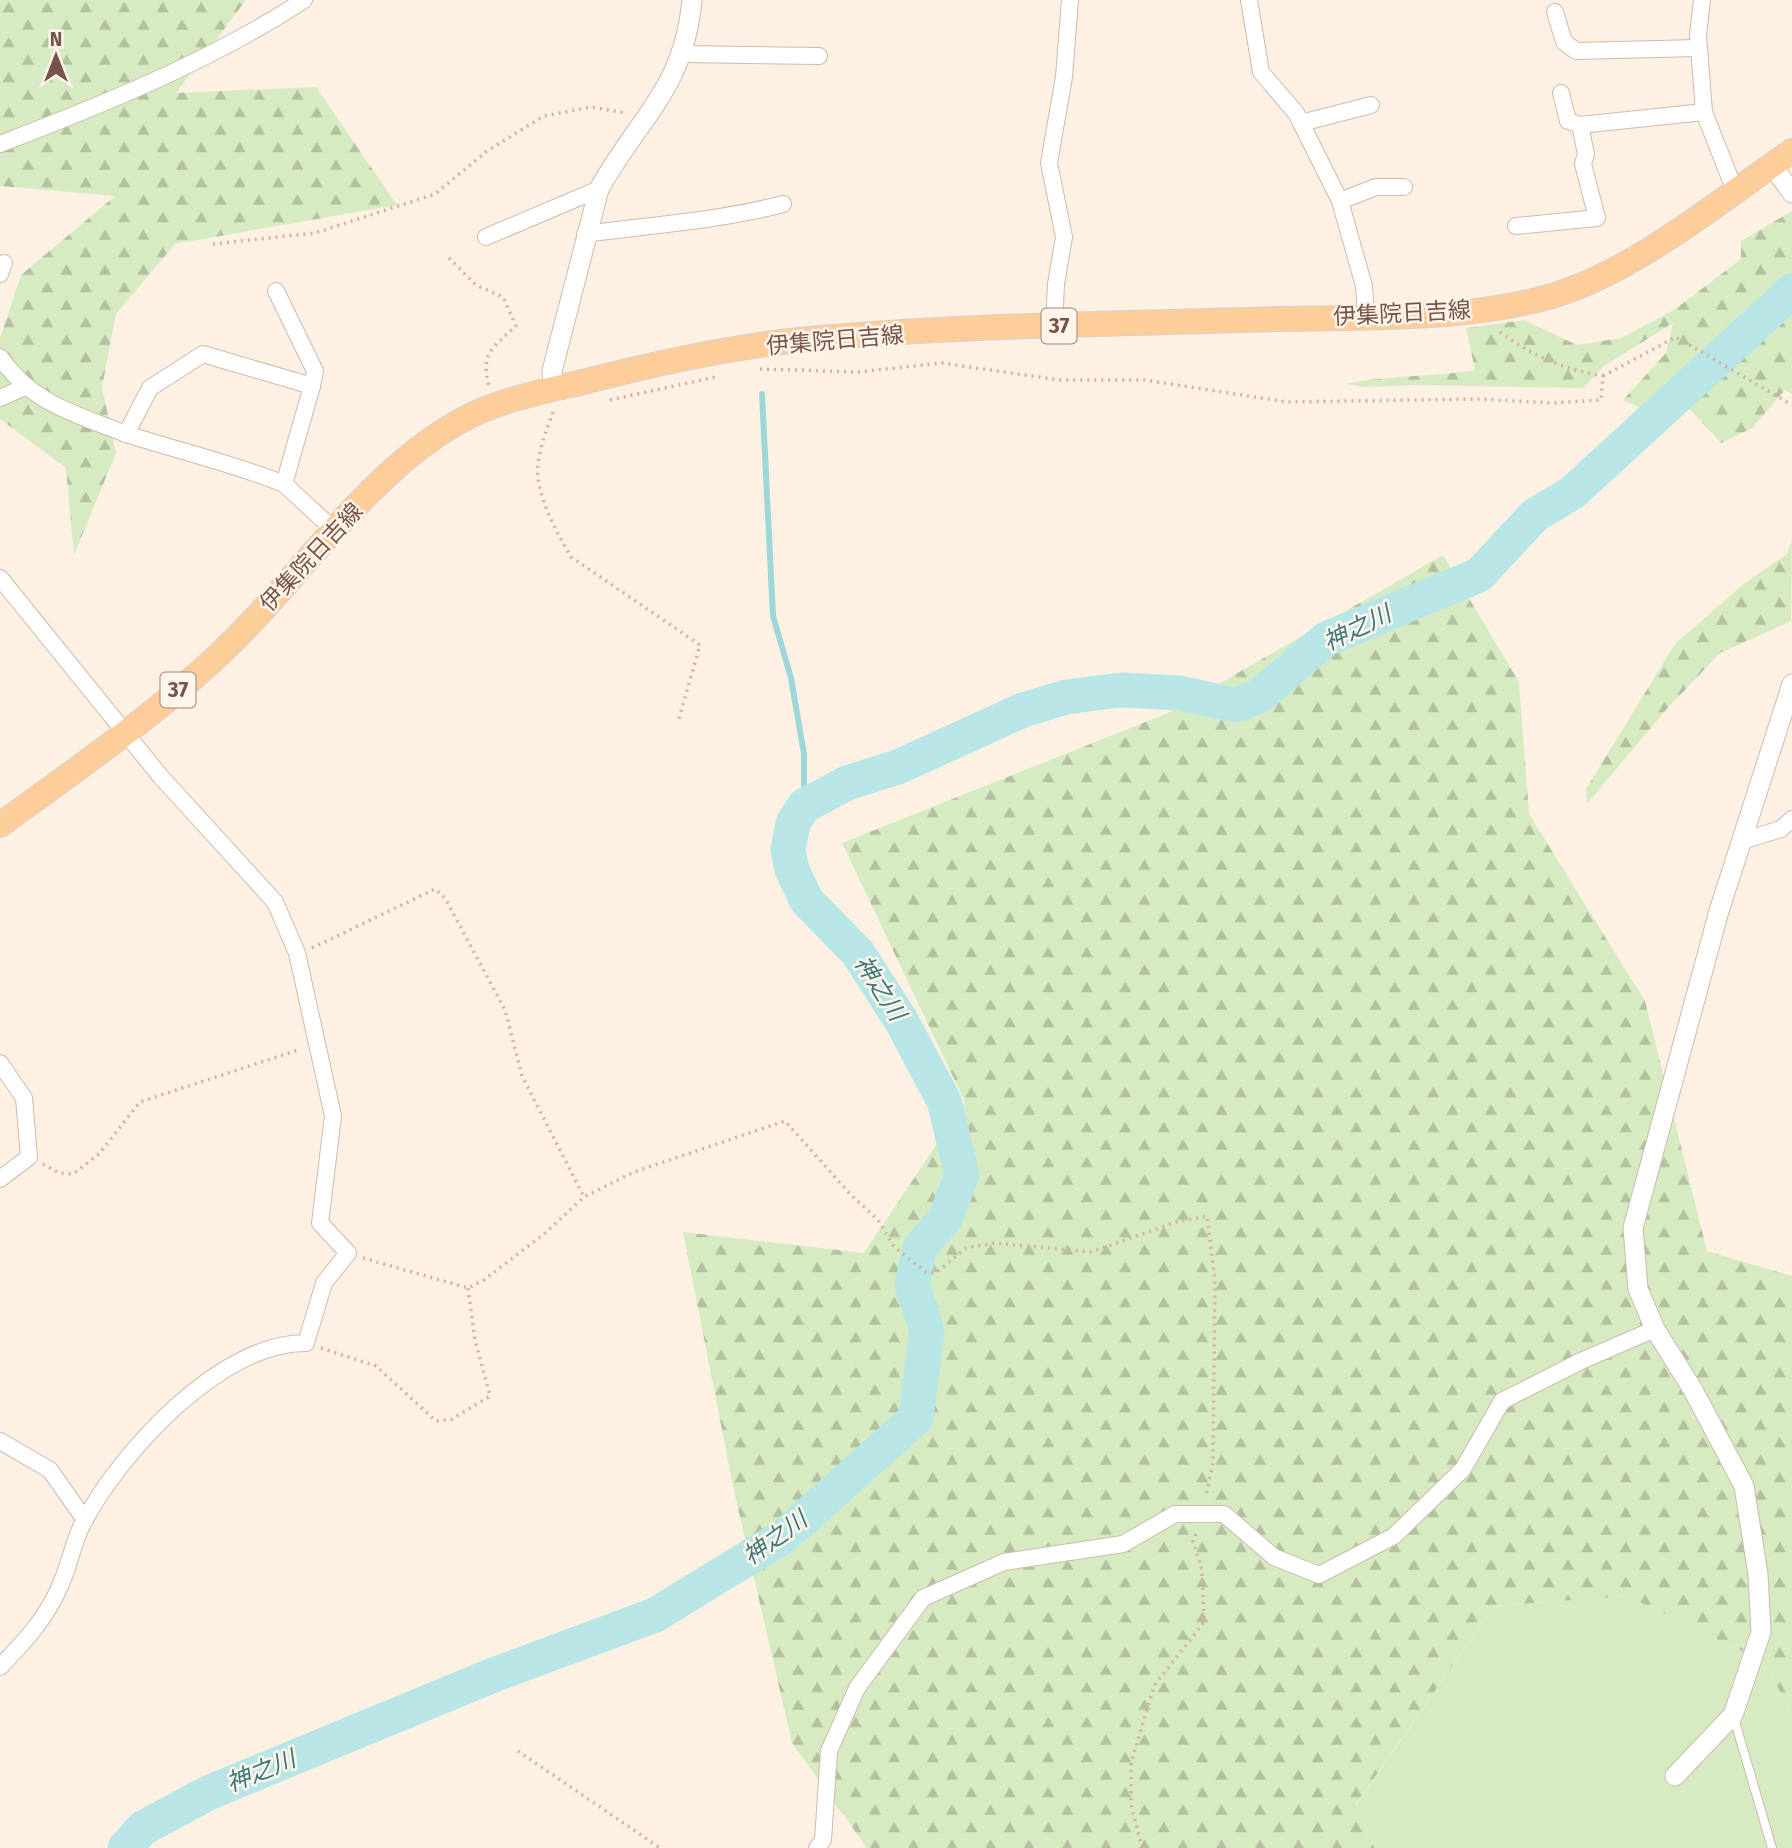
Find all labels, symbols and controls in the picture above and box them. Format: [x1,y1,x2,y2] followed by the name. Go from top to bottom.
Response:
[21,21,91,91] north arrow
[50,28,62,51] text: N
[1332,295,1472,331] street label: 伊集院日吉線
[1042,308,1076,344] road number: 37
[765,320,905,360] street label: 伊集院日吉線
[254,497,368,617] street label: 伊集院日吉線
[1319,598,1398,656] water label: 神之川
[160,672,196,708] road number: 37
[849,950,913,1028] water label: 神之川
[738,1504,815,1570] water label: 神之川
[222,1743,302,1797] water label: 神之川

